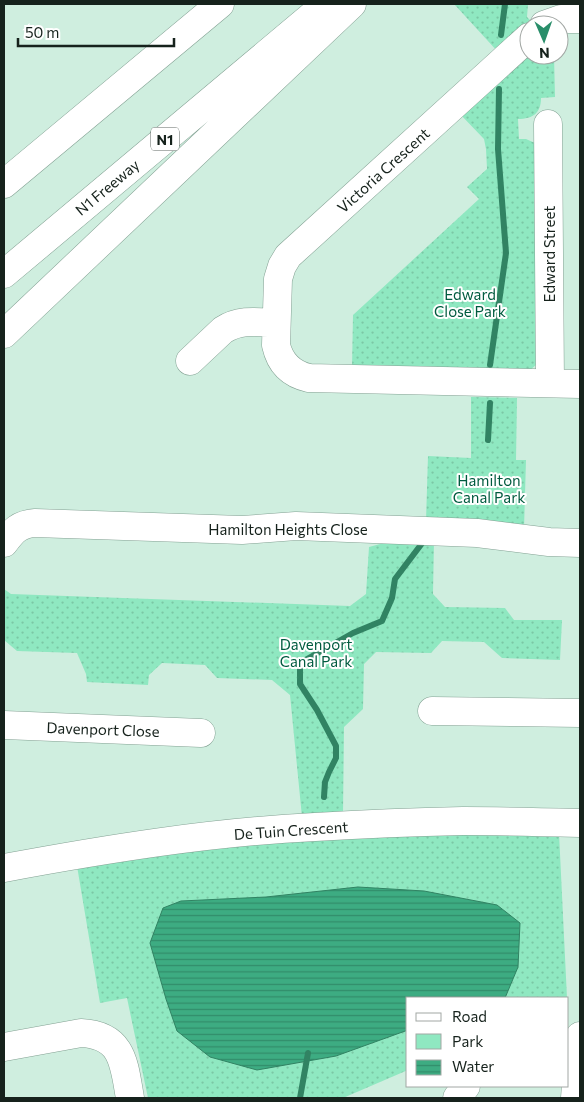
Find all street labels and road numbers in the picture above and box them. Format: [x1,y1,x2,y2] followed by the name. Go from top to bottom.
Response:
[333,124,433,216] street label: Victoria Crescent
[151,128,179,150] road number: N1
[71,155,143,219] street label: N1 Freeway
[540,206,558,302] street label: Edward Street
[208,520,368,538] street label: Hamilton Heights Close
[46,718,160,740] street label: Davenport Close
[233,817,349,843] street label: De Tuin Crescent

